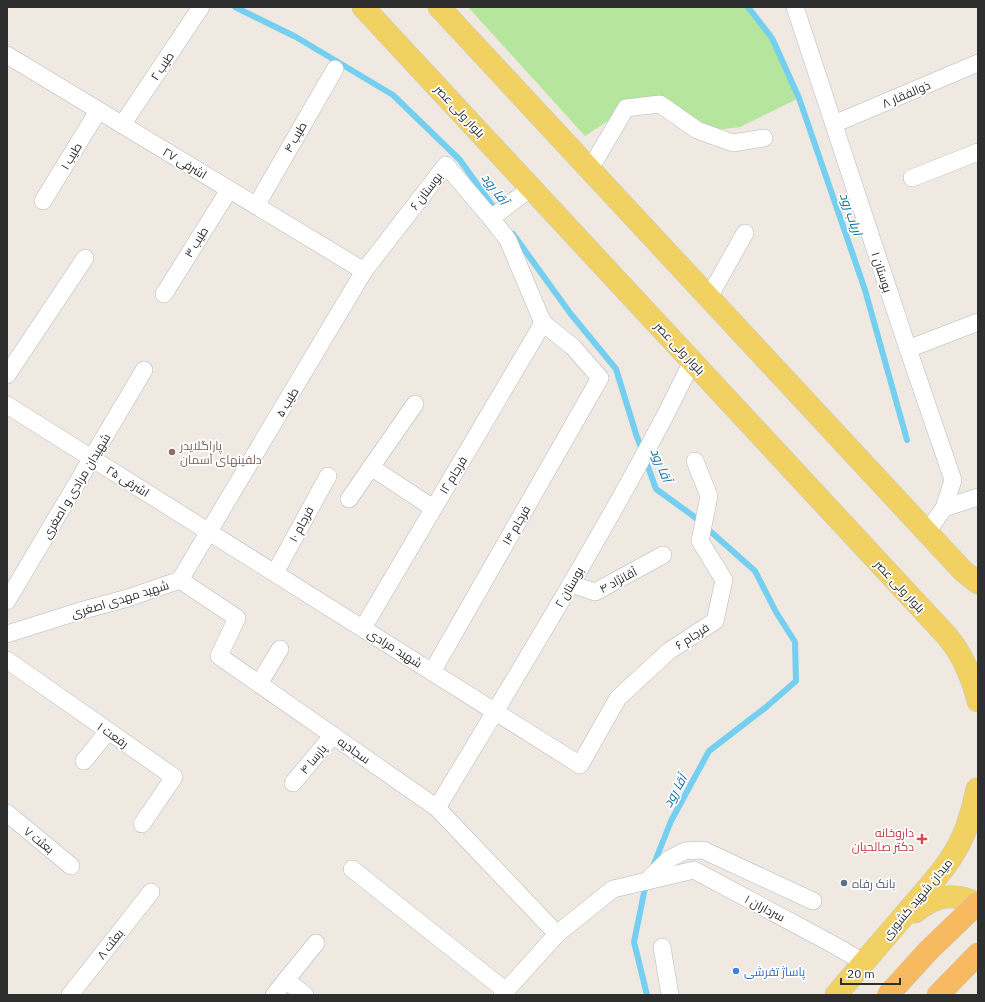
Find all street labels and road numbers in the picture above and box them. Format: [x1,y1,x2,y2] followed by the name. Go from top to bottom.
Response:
[147,49,177,83] street label: طیب ۲
[879,77,933,111] street label: ذوالفقار ۸
[431,81,488,141] street label: بلوار ولی عصر
[280,119,310,155] street label: طیب ۴
[57,140,85,172] street label: طیب ۱
[160,144,210,182] street label: اشرفی ۲۷
[407,169,445,213] street label: بوستان ۶
[181,224,211,260] street label: طیب ۳
[868,250,896,294] street label: بوستان ۱
[651,318,708,378] street label: بلوار ولی عصر
[272,385,302,419] street label: طیب ۵
[39,431,113,541] street label: شهیدان مرادی و اصغری
[436,453,471,497] street label: فرجام ۱۲
[104,462,152,500] street label: اشرفی ۲۵
[499,503,534,548] street label: فرجام ۱۴
[285,504,317,545] street label: فرجام ۱۰
[871,556,928,616] street label: بلوار ولی عصر
[597,563,640,596] street label: آقانژاد ۴
[551,564,587,610] street label: بوستان ۲
[69,577,171,621] street label: شهید مهدی اصغری
[672,620,712,653] street label: فرجام ۶
[365,625,425,671] street label: شهید مرادی
[95,719,131,751] street label: رفعت ۱
[335,733,373,767] street label: سجادیه
[296,740,332,778] street label: پارسا ۴
[21,823,57,857] street label: بعثت ۷
[879,855,955,943] street label: میدان شهید کشوری
[742,891,788,925] street label: سرداران ۱
[93,926,127,962] street label: بعثت ۸

